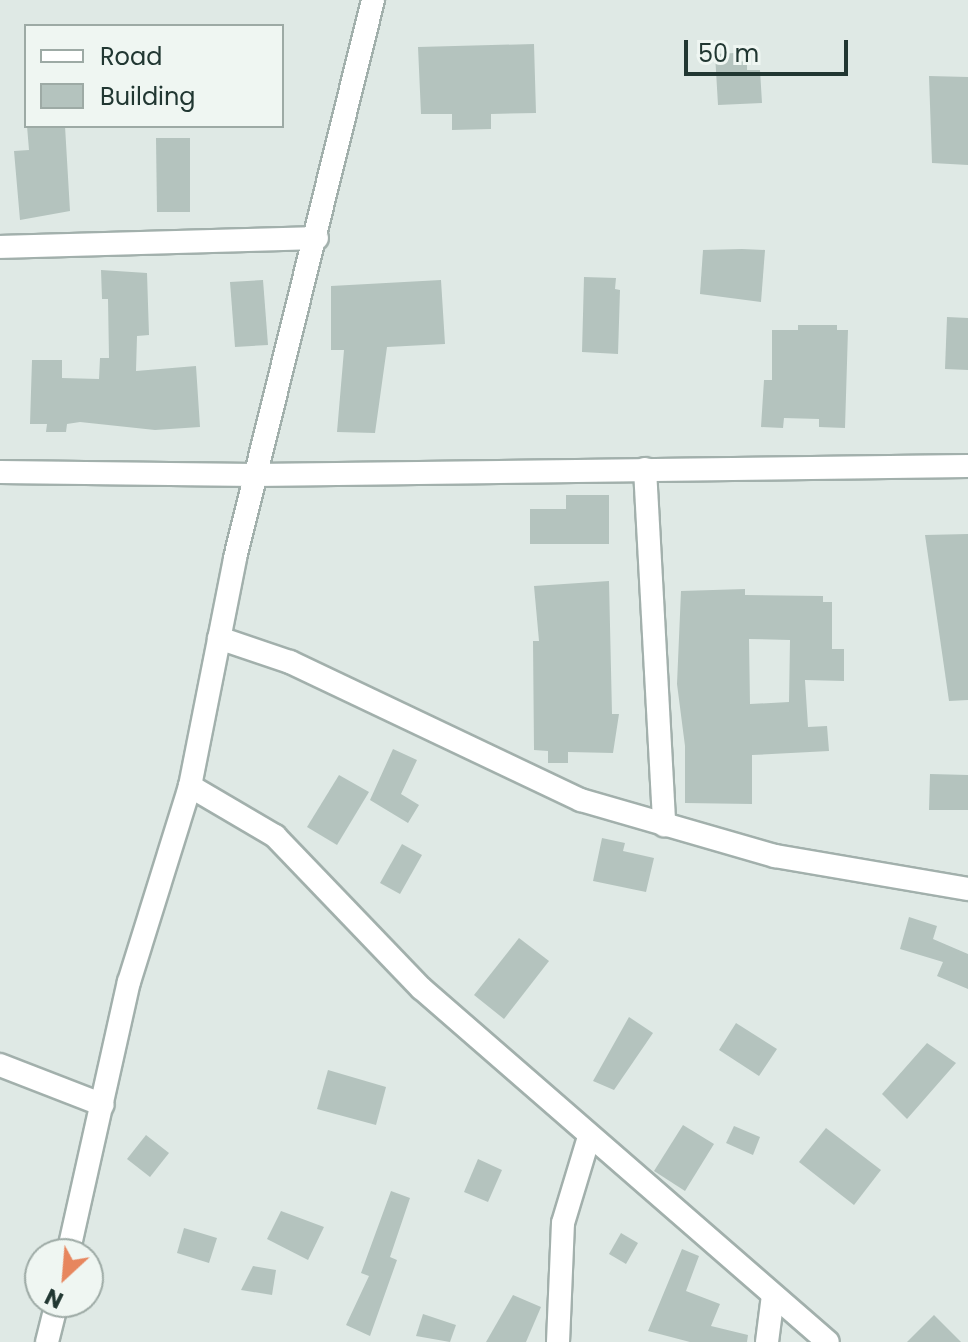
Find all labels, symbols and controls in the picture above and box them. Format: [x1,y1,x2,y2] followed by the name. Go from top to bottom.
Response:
[24,24,284,128] legend
[688,24,852,74] scale bar
[698,37,759,70] text: 50 m
[100,40,162,73] text: Road
[100,80,196,113] text: Building
[24,1238,104,1318] north arrow
[40,1281,68,1316] text: N

